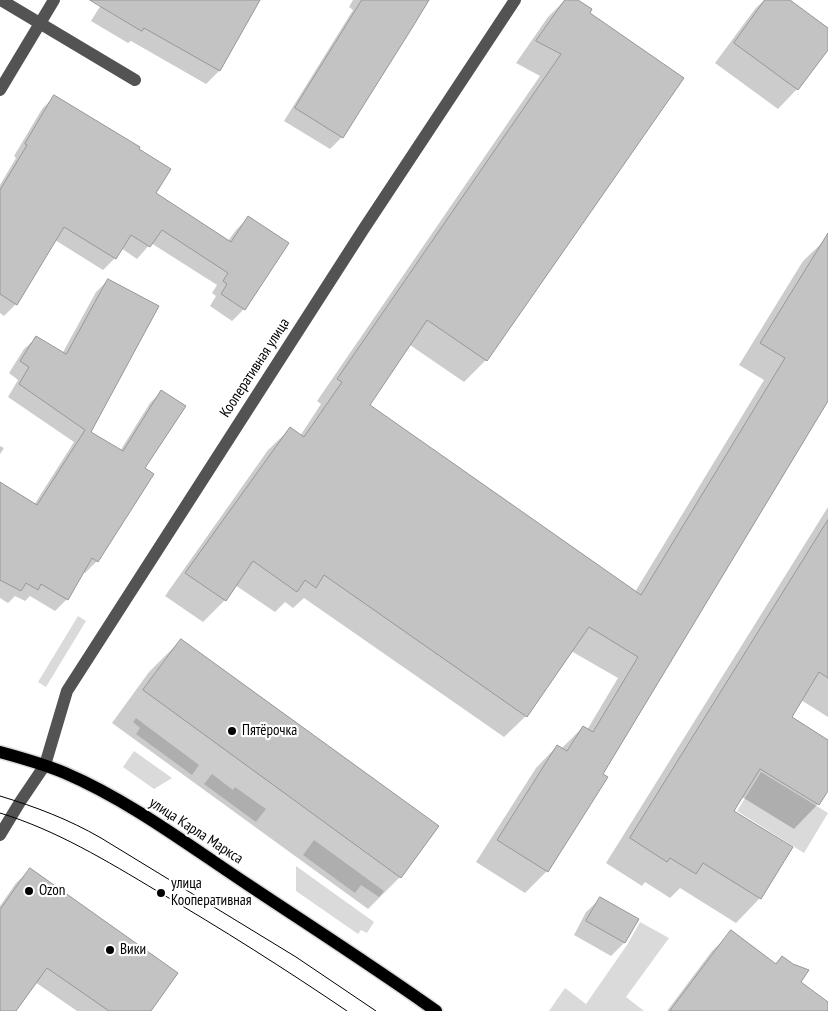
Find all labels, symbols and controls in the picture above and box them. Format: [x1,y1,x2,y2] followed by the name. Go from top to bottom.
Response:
[216,315,294,421] street label: Кооперативная улица
[242,722,297,740] place label: Пятёрочка
[226,725,238,737] marker: Пятёрочка
[146,794,246,868] street label: улица Карла Маркса
[171,875,252,910] place label: улица Кооперативная
[39,882,65,900] place label: Ozon
[23,885,35,897] marker: Ozon
[155,887,167,899] marker: улица Кооперативная
[120,941,146,959] place label: Вики
[104,944,116,956] marker: Вики

